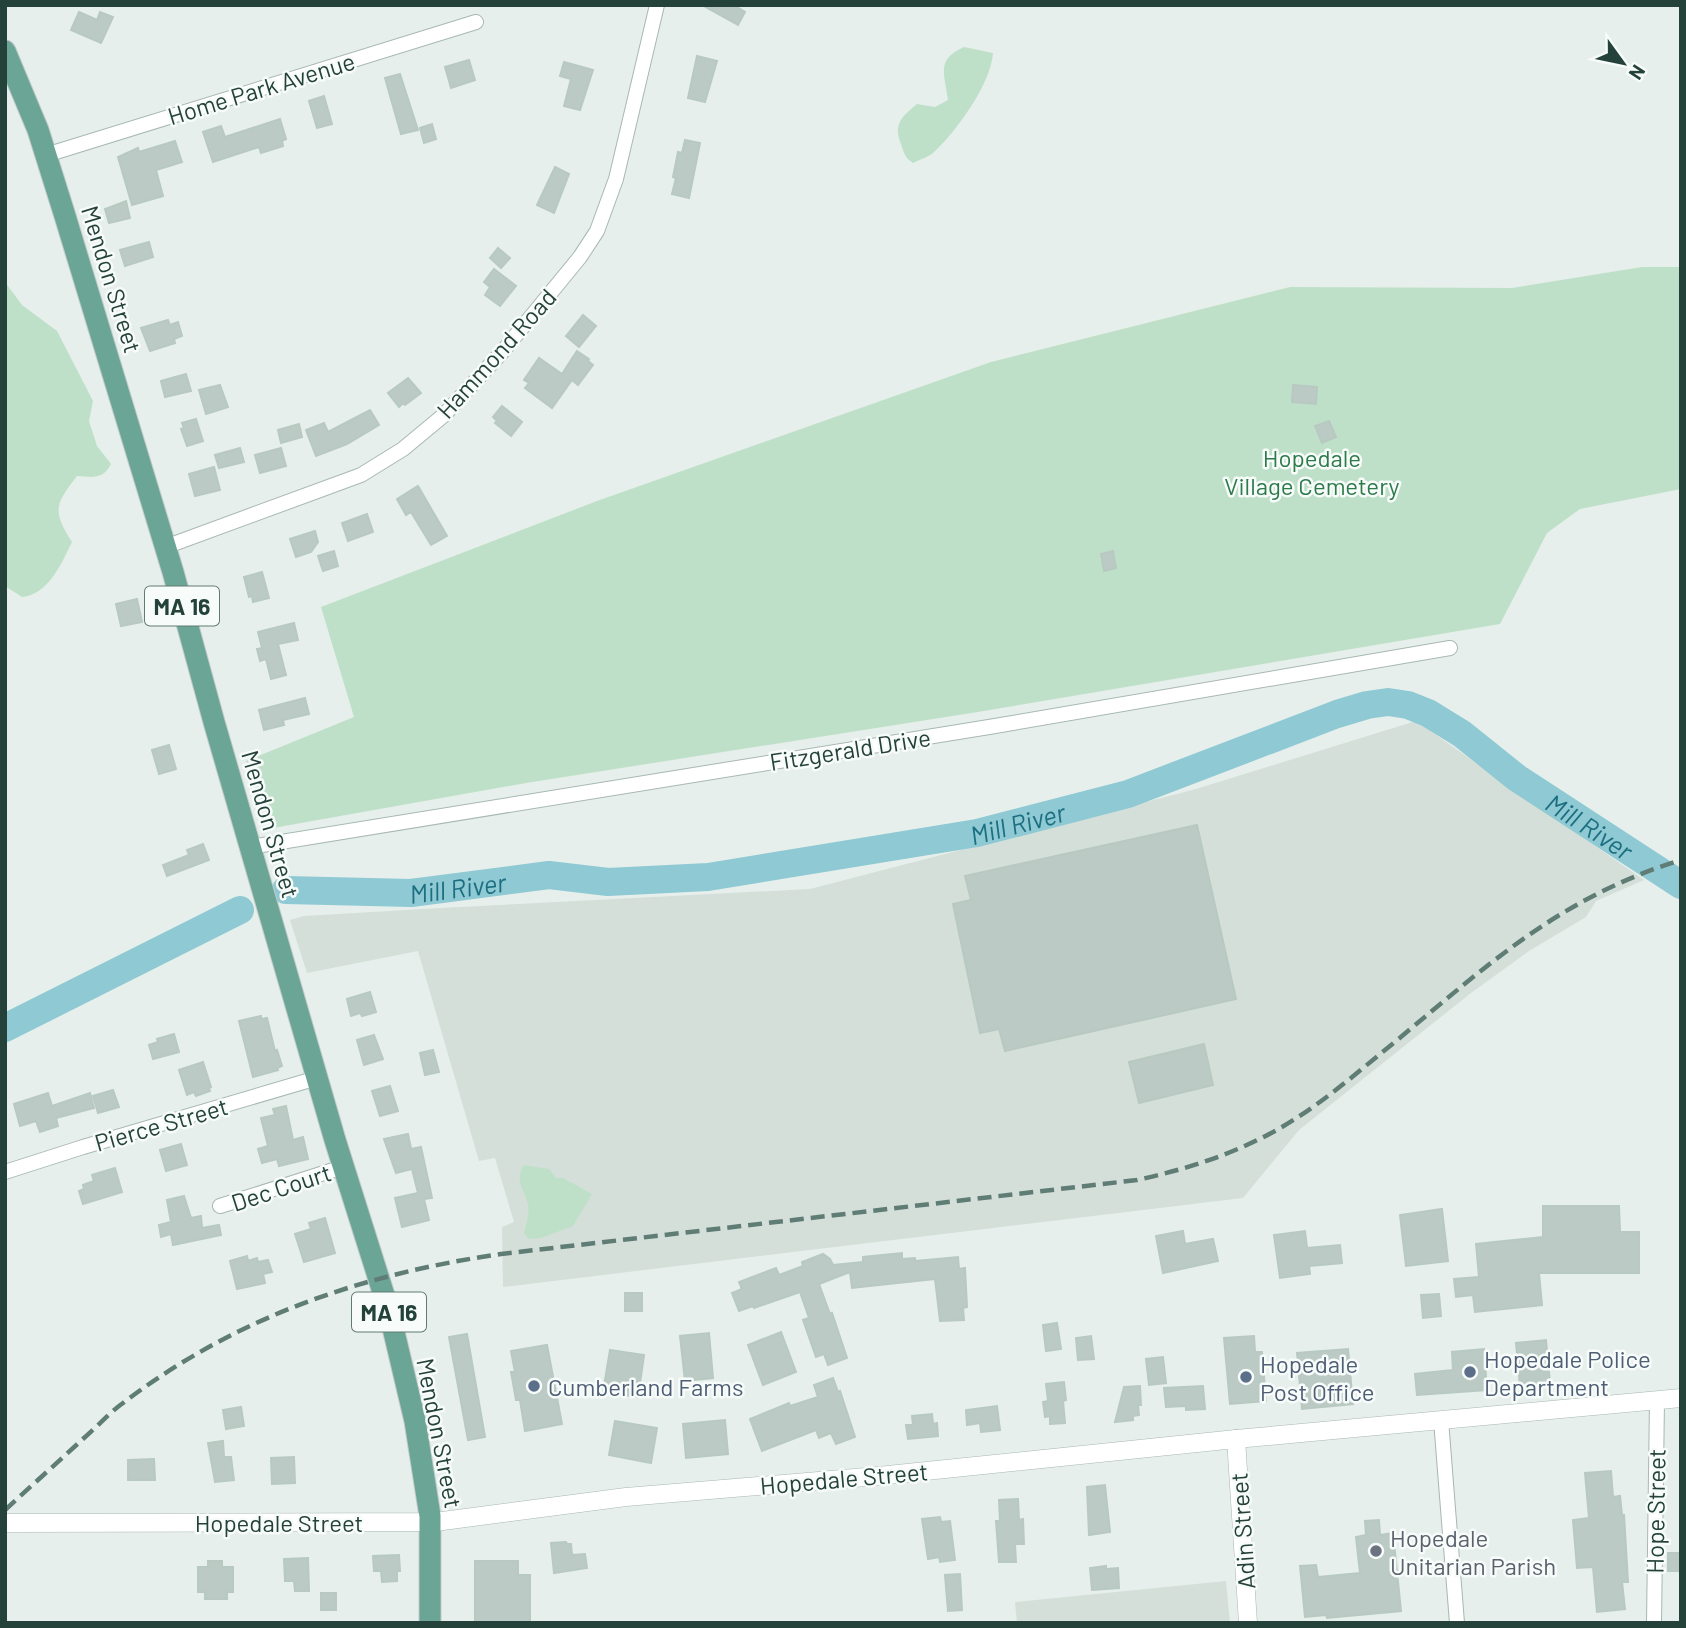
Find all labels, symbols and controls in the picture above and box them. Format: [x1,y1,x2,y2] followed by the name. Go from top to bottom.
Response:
[1588,28,1658,98] north arrow
[164,46,358,130] street label: Home Park Avenue
[1625,61,1651,84] text: N
[76,202,148,356] street label: Mendon Street
[430,282,562,424] street label: Hammond Road
[1224,443,1400,500] park label: Hopedale Village Cemetery
[145,586,219,626] road number: MA 16
[767,722,933,776] street label: Fitzgerald Drive
[236,747,306,901] street label: Mendon Street
[1541,786,1640,866] water label: Mill River
[966,795,1069,850] water label: Mill River
[407,865,509,909] water label: Mill River
[91,1091,231,1157] street label: Pierce Street
[227,1157,335,1217] street label: Dec Court
[352,1292,426,1331] road number: MA 16
[1484,1344,1651,1401] place label: Hopedale Police Department
[1260,1349,1375,1406] place label: Hopedale Post Office
[411,1356,469,1510] street label: Mendon Street
[1462,1364,1478,1380] marker: Hopedale Police Department
[1238,1369,1254,1385] marker: Hopedale Post Office
[548,1372,743,1401] place label: Cumberland Farms
[526,1378,542,1394] marker: Cumberland Farms
[1639,1448,1671,1574] street label: Hope Street
[759,1456,929,1500] street label: Hopedale Street
[1223,1472,1261,1590] street label: Adin Street
[195,1508,363,1537] street label: Hopedale Street
[1390,1523,1556,1580] place label: Hopedale Unitarian Parish
[1368,1543,1384,1559] marker: Hopedale Unitarian Parish

